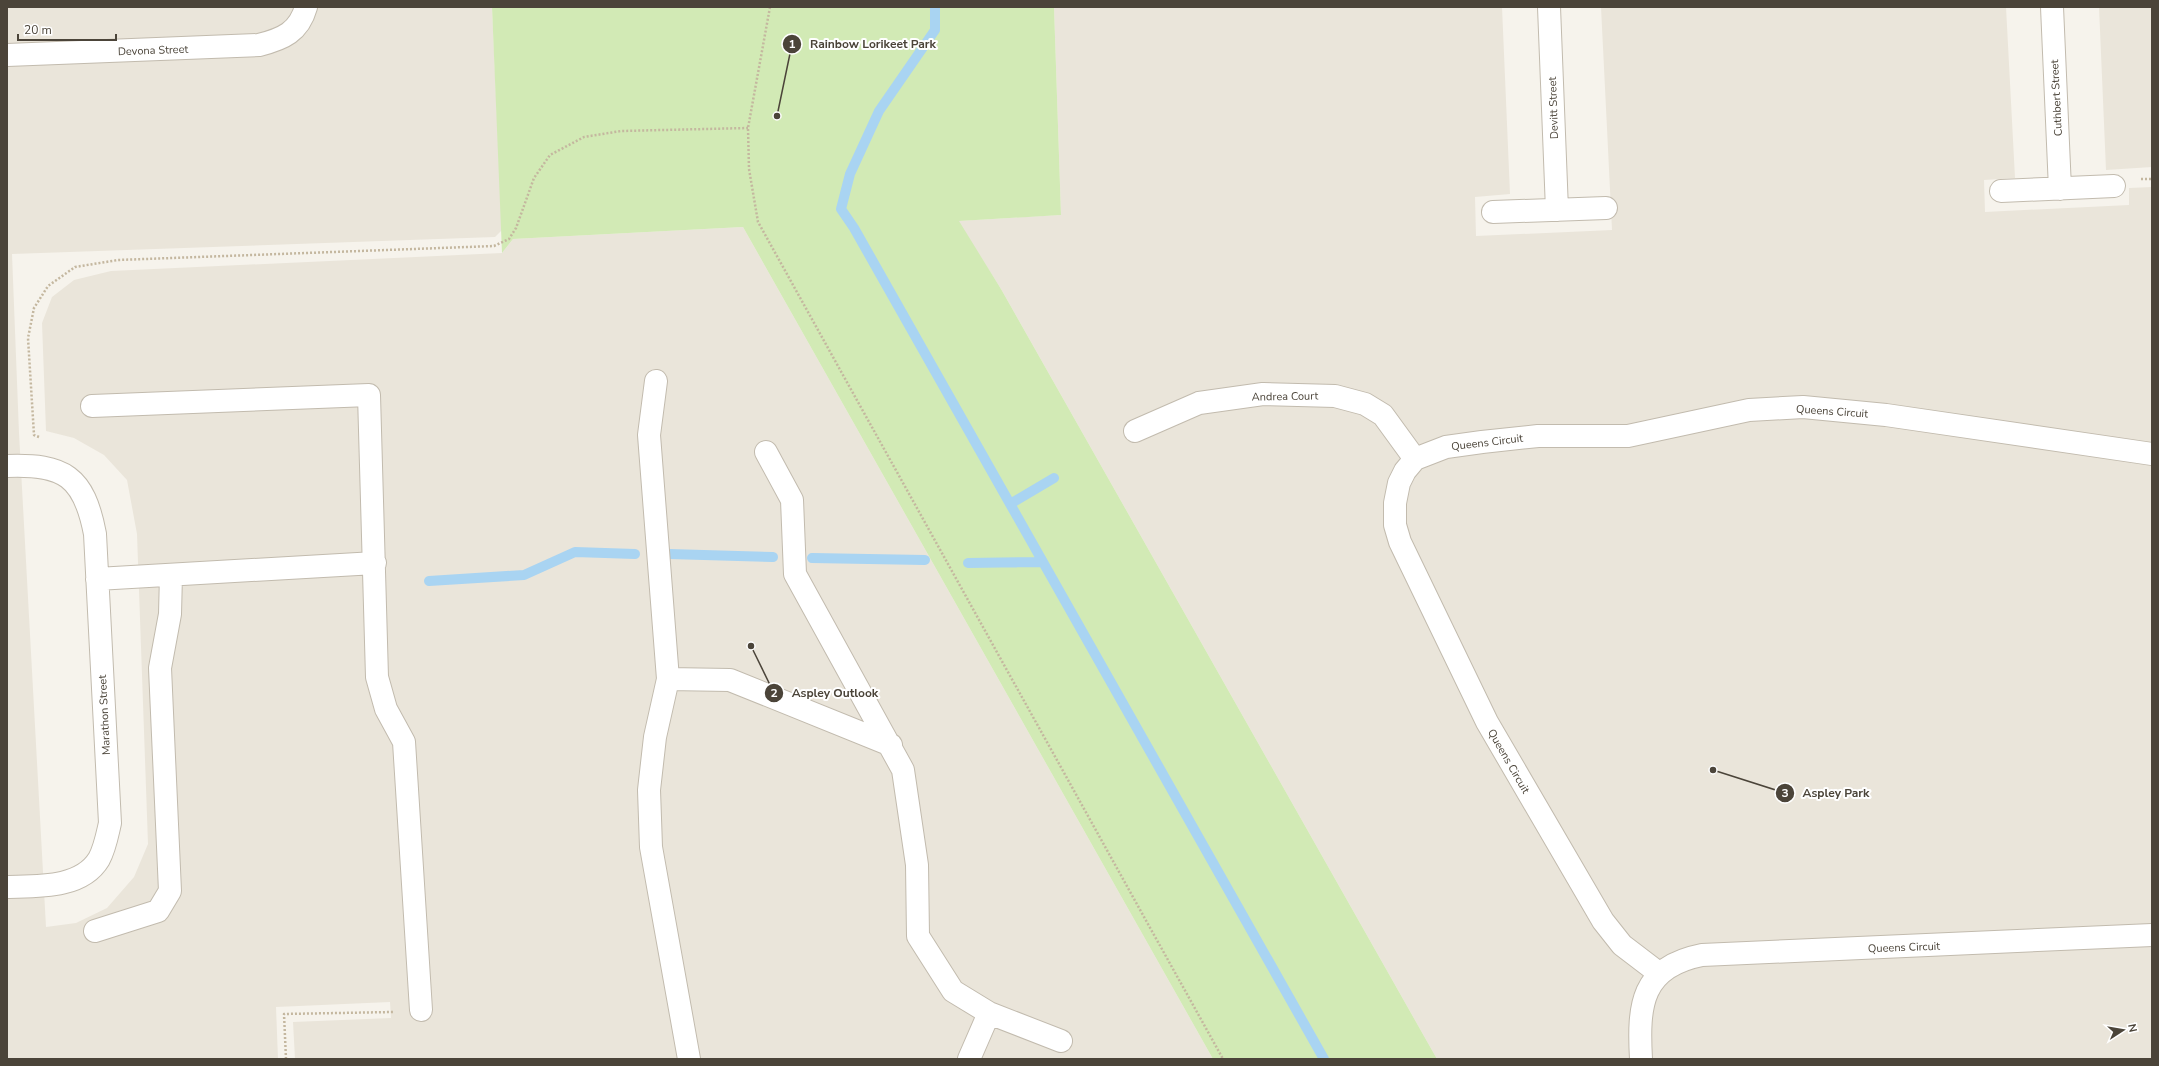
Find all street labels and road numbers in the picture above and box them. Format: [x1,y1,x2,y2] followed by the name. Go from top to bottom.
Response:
[117,42,189,59] street label: Devona Street
[2047,59,2066,137] street label: Cuthbert Street
[1545,76,1562,140] street label: Devitt Street
[1252,388,1318,405] street label: Andrea Court
[1795,401,1869,422] street label: Queens Circuit
[1450,431,1524,454] street label: Queens Circuit
[95,674,114,755] street label: Marathon Street
[1484,726,1533,796] street label: Queens Circuit
[1868,939,1940,956] street label: Queens Circuit

